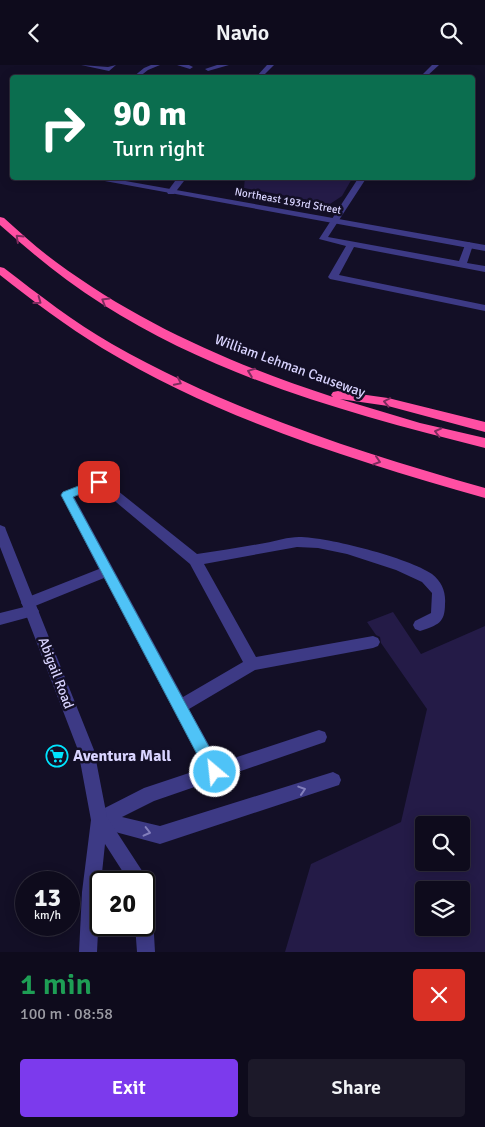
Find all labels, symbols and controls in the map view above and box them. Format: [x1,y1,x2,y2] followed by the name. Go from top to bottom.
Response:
[20,19,48,47] icon: back
[216,19,269,46] text: Navio
[437,19,465,47] icon: search
[113,92,187,135] text: 90 m
[30,95,95,160] icon: right
[113,135,205,162] text: Turn right
[234,185,343,217] street label: Northeast 193rd Street
[15,235,24,244] one-way arrow
[32,295,42,304] one-way arrow
[101,297,110,307] one-way arrow
[212,331,368,401] street label: William Lehman Causeway
[247,368,256,378] one-way arrow
[173,376,182,386] one-way arrow
[382,398,391,408] one-way arrow
[433,427,442,438] one-way arrow
[372,456,381,466] one-way arrow
[78,461,120,503] pin
[85,468,113,496] icon: arrive
[35,635,77,711] street label: Abigail Road
[45,744,69,768] supermarket icon: Aventura Mall
[188,745,240,797] position arrow
[73,746,171,766] place label: Aventura Mall
[297,786,305,796] one-way arrow
[415,816,470,936] map controls
[415,816,470,871] button: search
[142,826,151,837] one-way arrow
[90,871,155,936] speed limit sign: 20
[415,881,470,936] button: layers
[34,882,61,913] text: 13
[34,908,61,923] text: km/h
[20,966,92,1003] text: 1 min
[413,969,465,1021] button: close
[20,1004,113,1024] text: 100 m · 08:58
[20,1059,238,1117] button: Exit
[248,1059,465,1117] button: Share

